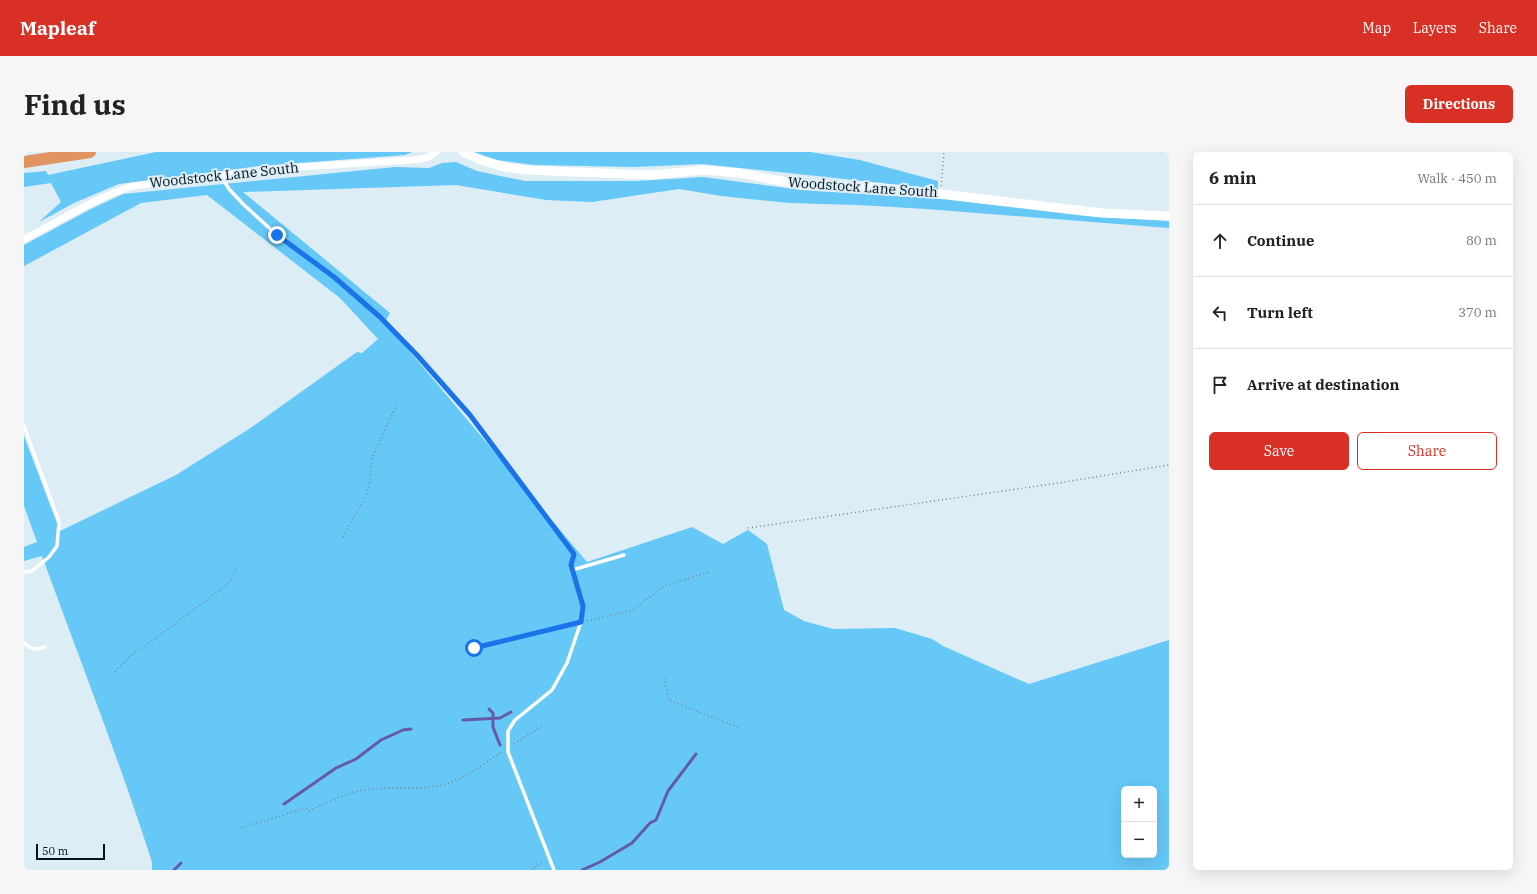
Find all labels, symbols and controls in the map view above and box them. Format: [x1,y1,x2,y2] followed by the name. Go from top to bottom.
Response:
[20,16,95,40] text: Mapleaf
[1363,19,1391,37] text: Map
[1413,19,1457,37] text: Layers
[1479,19,1517,37] text: Share
[1405,85,1513,123] button: Directions
[24,86,126,123] text: Find us
[148,158,300,192] street label: Woodstock Lane South
[1209,167,1257,189] text: 6 min
[1418,170,1497,187] text: Walk · 450 m
[788,173,939,201] street label: Woodstock Lane South
[268,226,286,244] route end
[1209,230,1231,252] icon: ahead
[1247,231,1314,250] text: Continue
[1466,232,1497,249] text: 80 m
[1209,302,1231,324] icon: left
[1247,303,1313,322] text: Turn left
[1458,304,1497,321] text: 370 m
[1209,374,1231,396] icon: arrive
[1247,375,1399,394] text: Arrive at destination
[1209,432,1349,470] button: Save
[1357,432,1497,470] button: Share
[465,639,483,657] route start
[1121,786,1157,858] map controls
[1121,786,1157,822] button: +
[1121,822,1157,858] button: −
[36,842,105,861] scale bar
[42,844,68,858] text: 50 m

